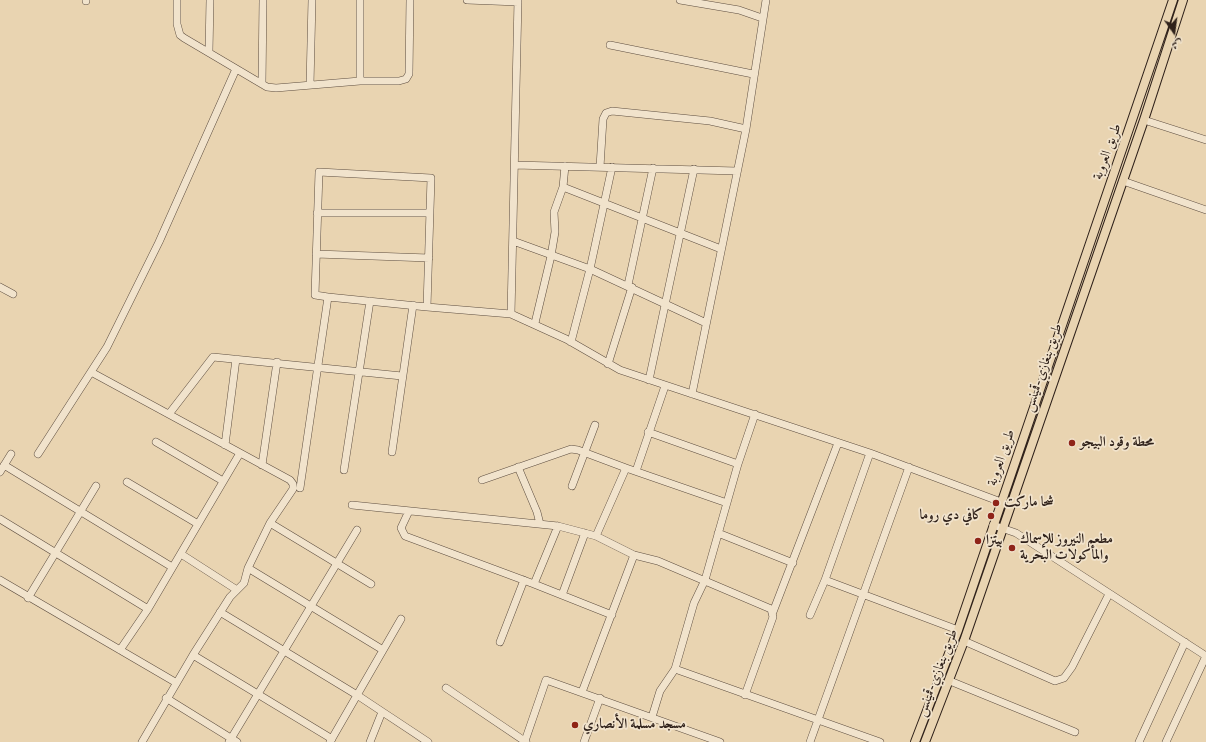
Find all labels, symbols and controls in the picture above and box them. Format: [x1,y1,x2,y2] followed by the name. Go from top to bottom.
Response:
[1154,12,1194,52] north arrow
[1170,36,1184,52] text: ش
[1090,122,1126,182] street label: طريق العروبة
[1021,322,1067,414] street label: طريق بنغازي-قمينس
[985,428,1019,488] street label: طريق العروبة
[1080,435,1154,451] place label: محطة وقود البيجو
[1067,438,1077,448] marker: محطة وقود البيجو
[1004,495,1054,511] place label: شحا ماركت
[991,498,1001,508] marker: شحا ماركت
[919,508,983,524] place label: كافي دي روما
[986,511,996,521] marker: كافي دي روما
[1020,532,1113,564] place label: مطعم النيروز للإسماك والمأكولات البحرية
[986,533,1003,549] place label: بيتزا
[973,536,983,546] marker: بيتزا
[1007,543,1017,553] marker: مطعم النيروز للإسماك والمأكولات البحرية
[914,627,962,719] street label: طريق بنغازي-قمينس
[583,717,686,733] place label: مسجد مسلمة الأنصاري
[570,720,580,730] marker: مسجد مسلمة الأنصاري

